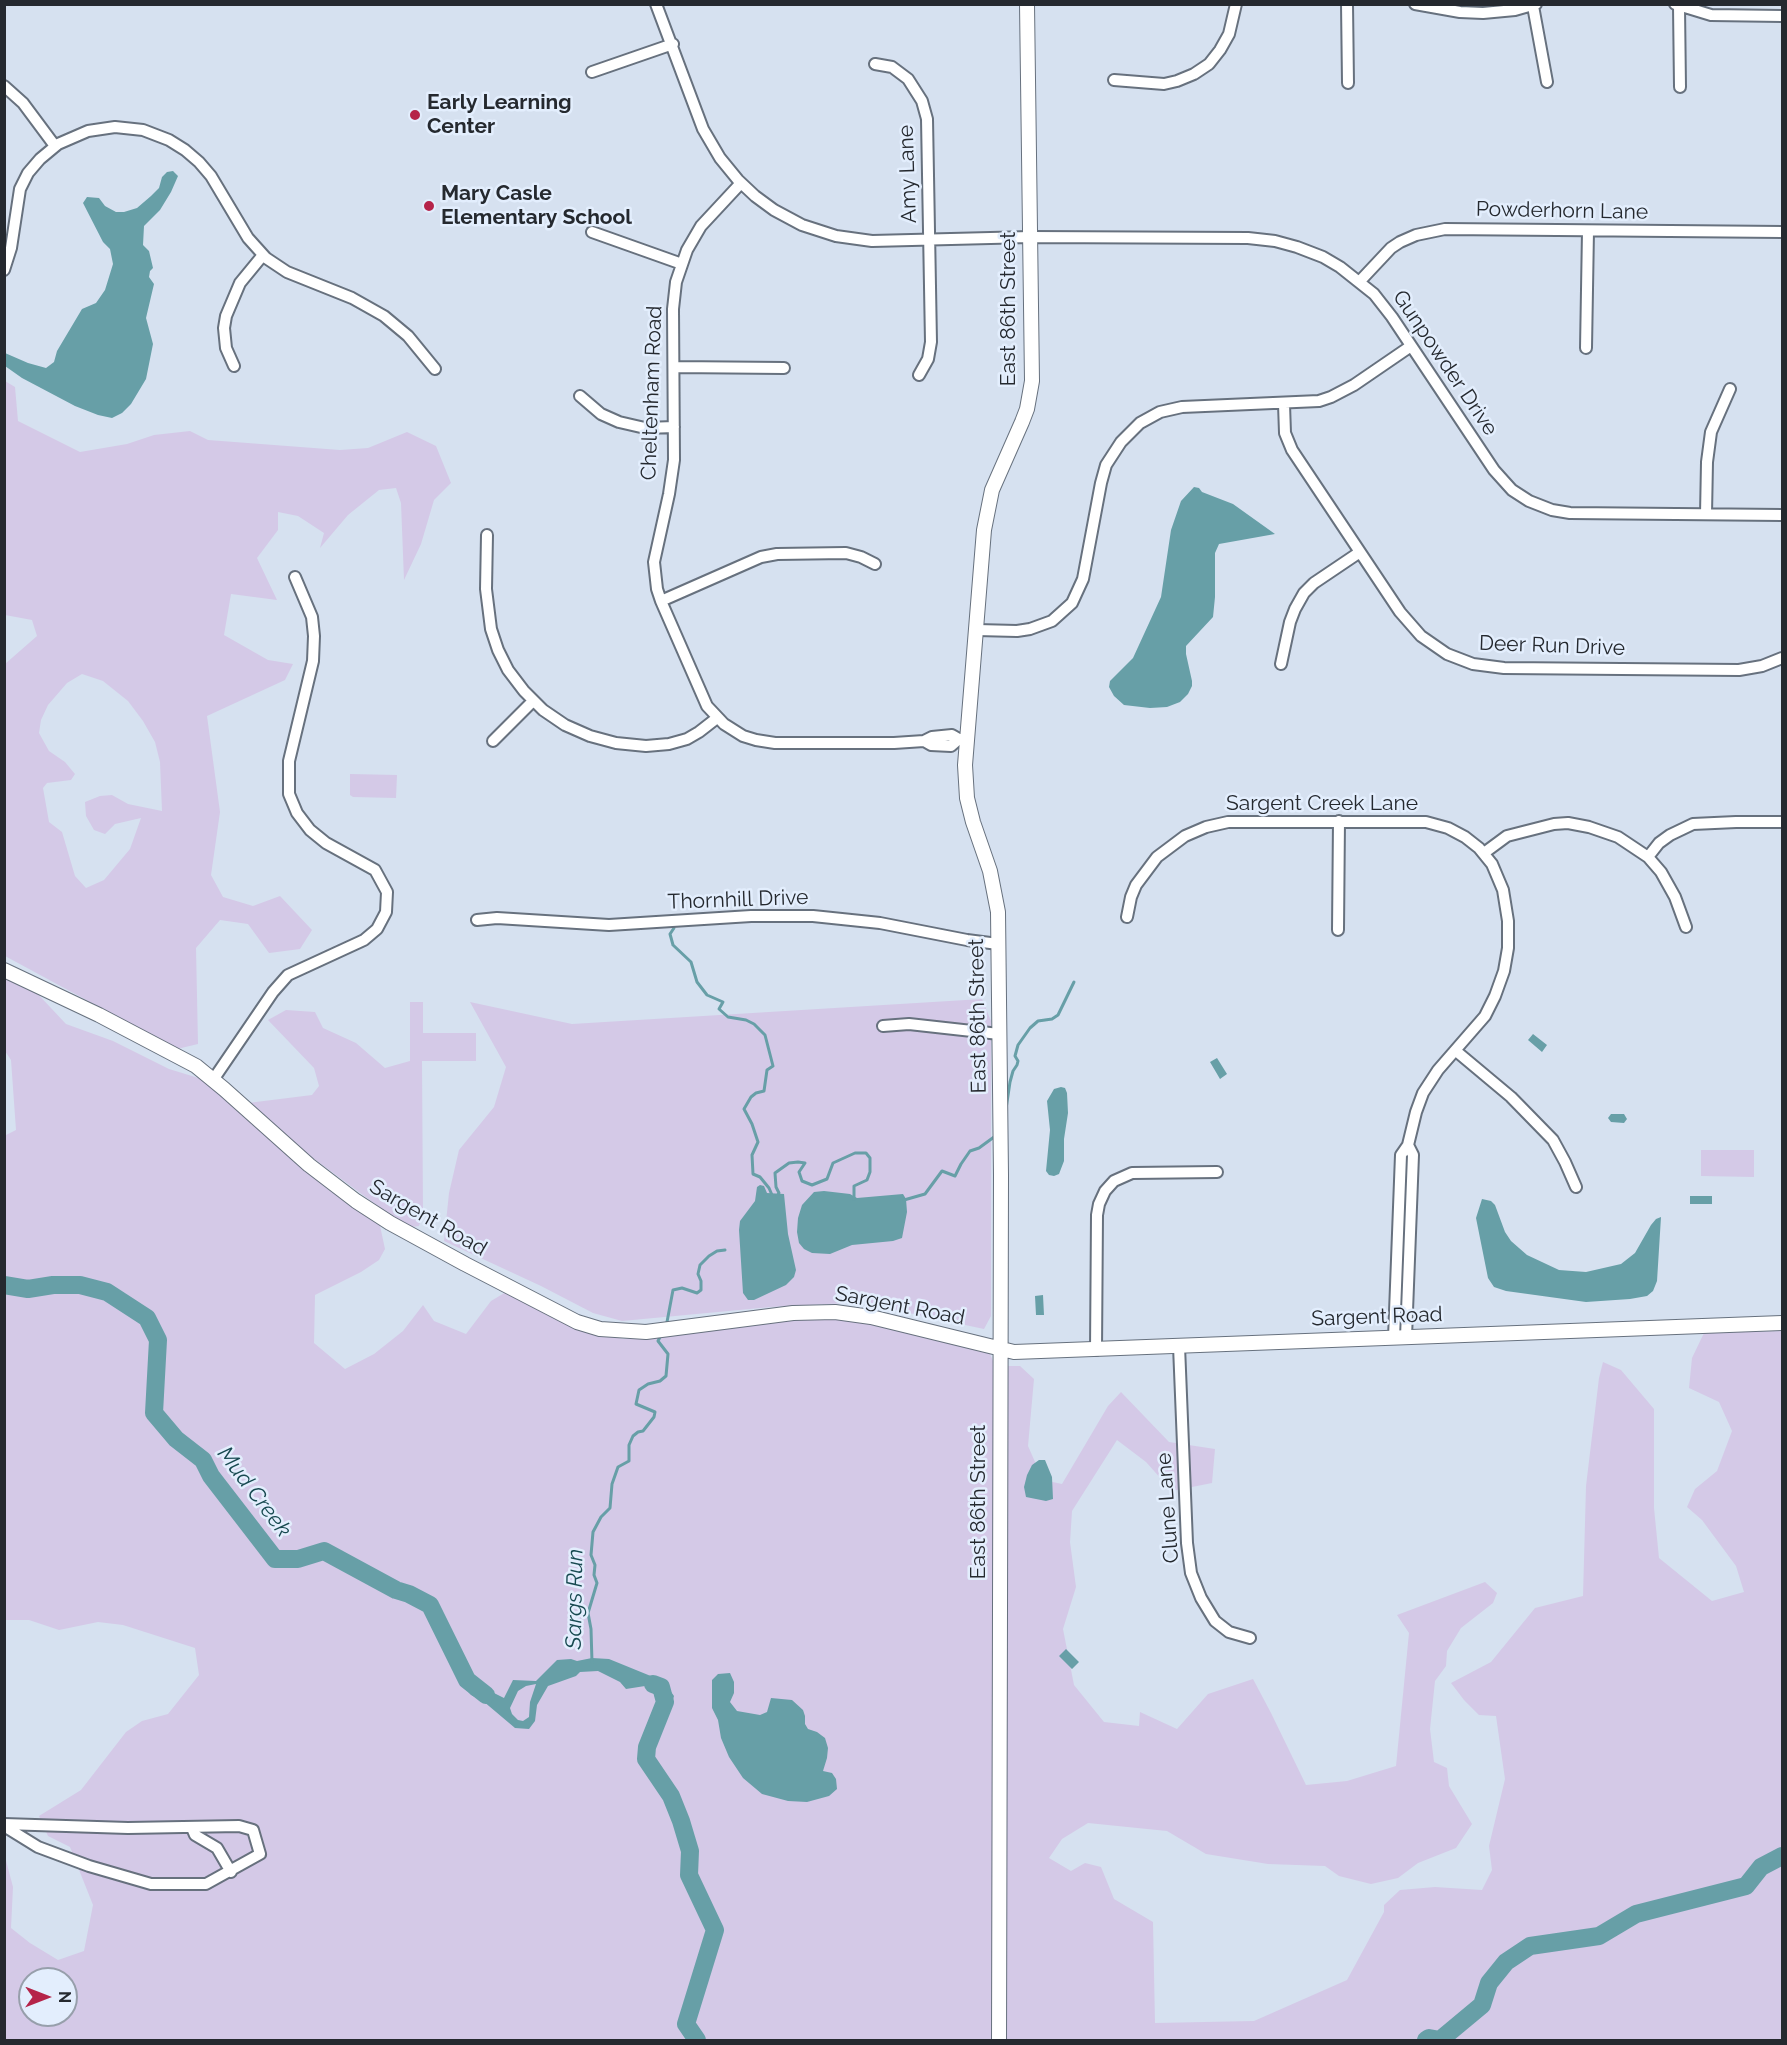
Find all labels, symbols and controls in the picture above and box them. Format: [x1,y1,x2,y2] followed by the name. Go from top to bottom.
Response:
[427,90,571,140] place label: Early Learning Center
[408,108,422,122] marker: Early Learning Center
[894,124,922,224] street label: Amy Lane
[441,181,632,231] place label: Mary Casle Elementary School
[1476,197,1648,225] street label: Powderhorn Lane
[422,199,436,213] marker: Mary Casle Elementary School
[996,232,1022,386] street label: East 86th Street
[1387,286,1503,440] street label: Gunpowder Drive
[636,305,668,481] street label: Cheltenham Road
[1479,631,1625,661] street label: Deer Run Drive
[1226,791,1418,817] street label: Sargent Creek Lane
[667,885,809,915] street label: Thornhill Drive
[964,938,992,1094] street label: East 86th Street
[365,1174,491,1262] street label: Sargent Road
[833,1281,967,1331] street label: Sargent Road
[1311,1302,1443,1332] street label: Sargent Road
[966,1425,992,1579] street label: East 86th Street
[211,1441,297,1543] water label: Mud Creek
[1152,1452,1184,1564] street label: Clune Lane
[561,1549,589,1649] water label: Sargs Run
[18,1967,78,2027] north arrow
[55,1991,74,2003] text: N

